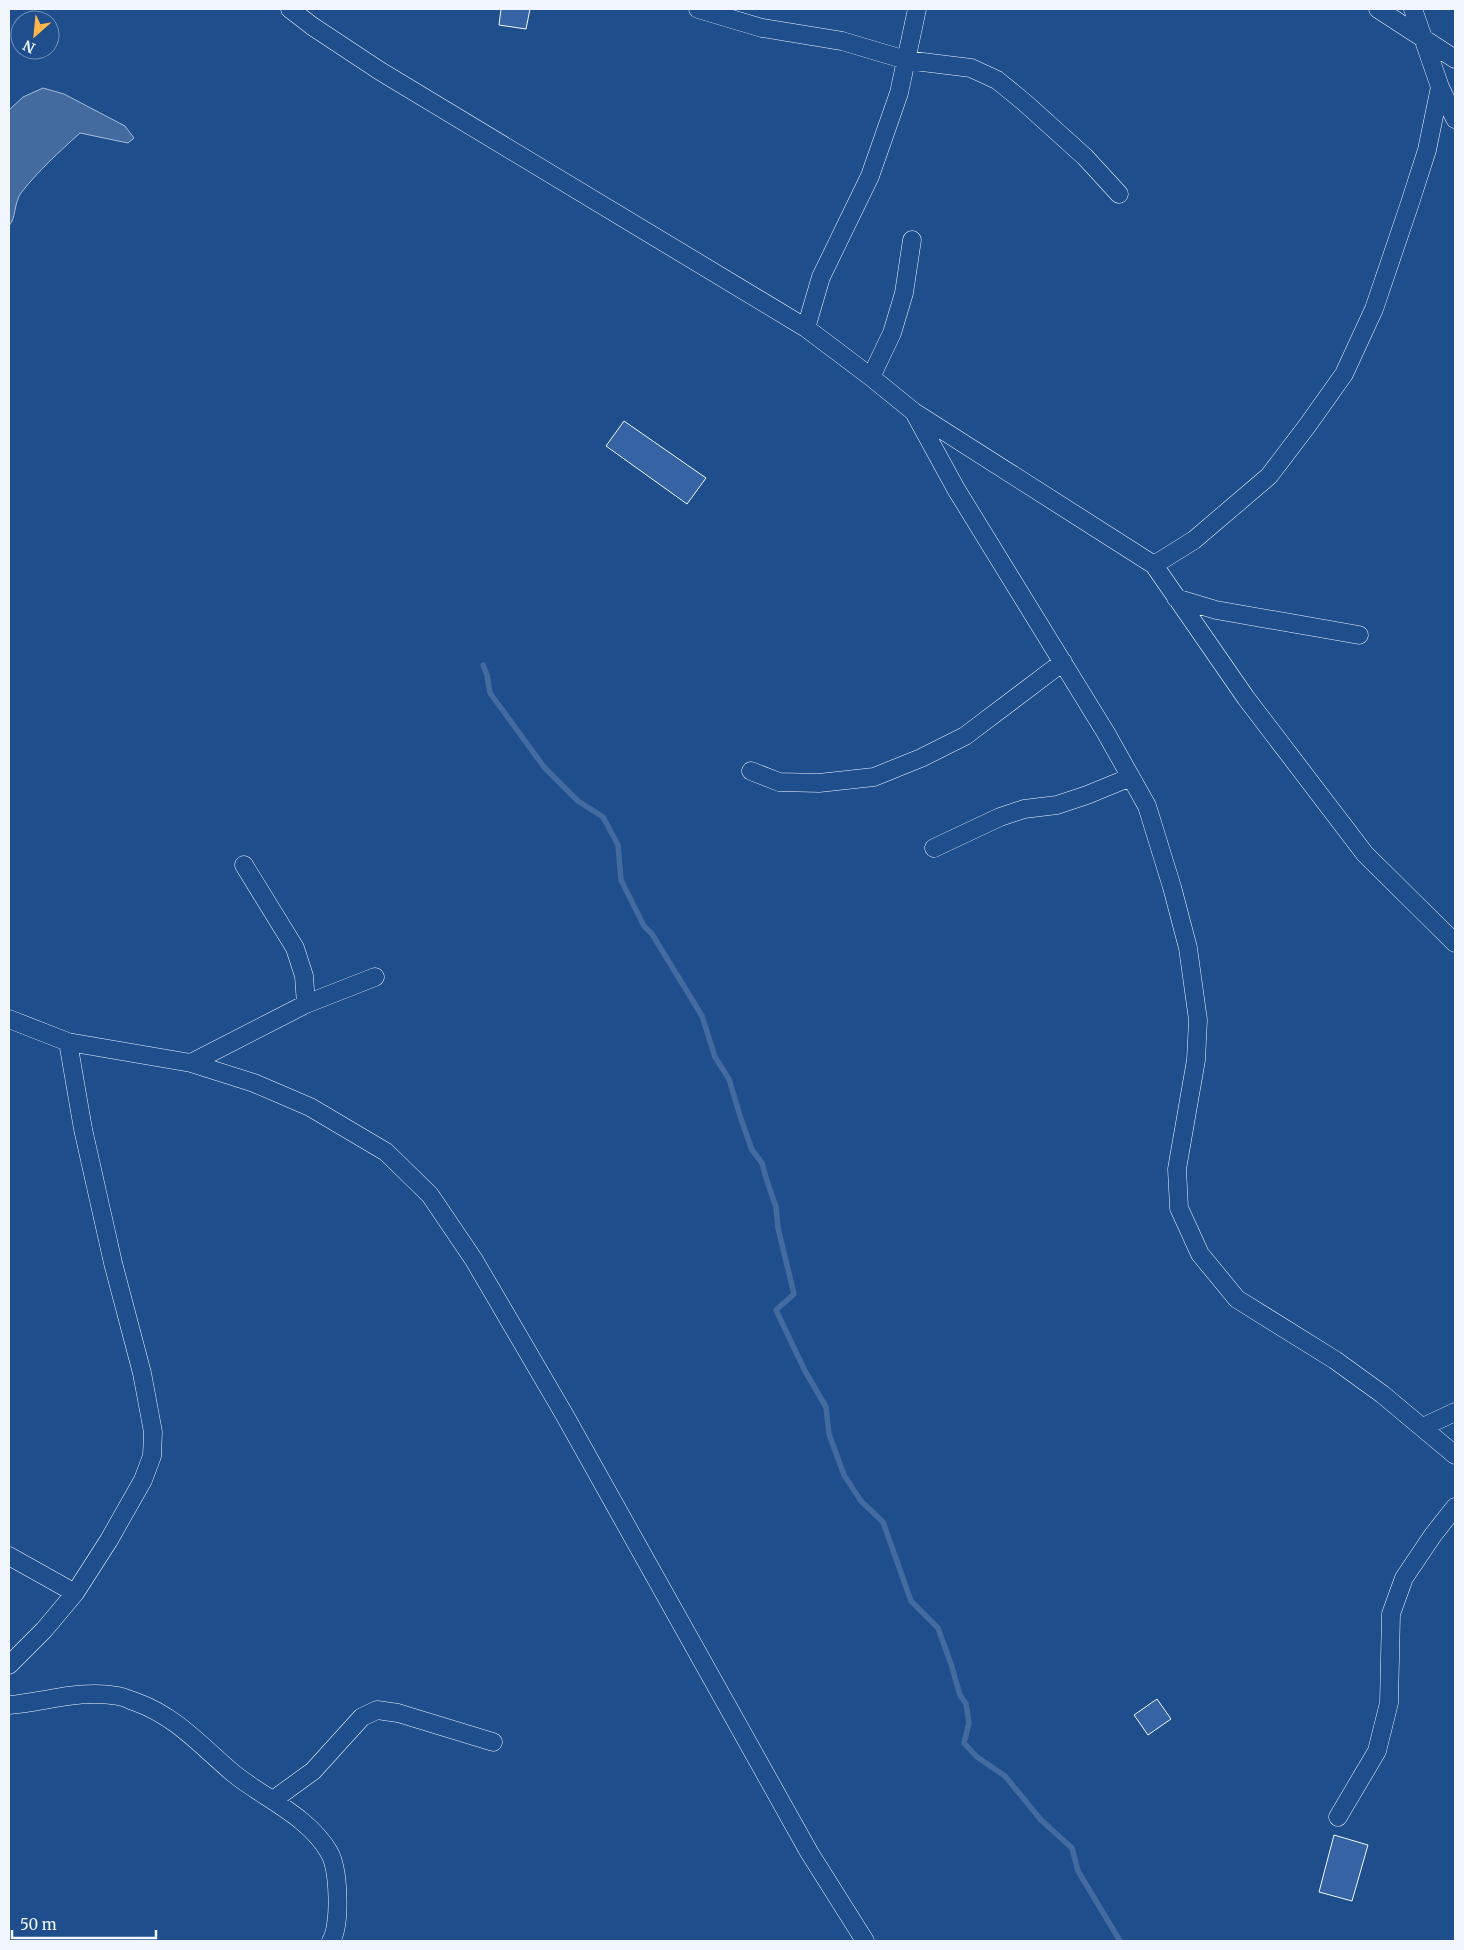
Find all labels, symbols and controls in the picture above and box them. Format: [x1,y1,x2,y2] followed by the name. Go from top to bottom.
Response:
[10,10,60,60] north arrow
[20,36,38,57] text: N
[12,1908,156,1940] scale bar
[20,1915,57,1934] text: 50 m

